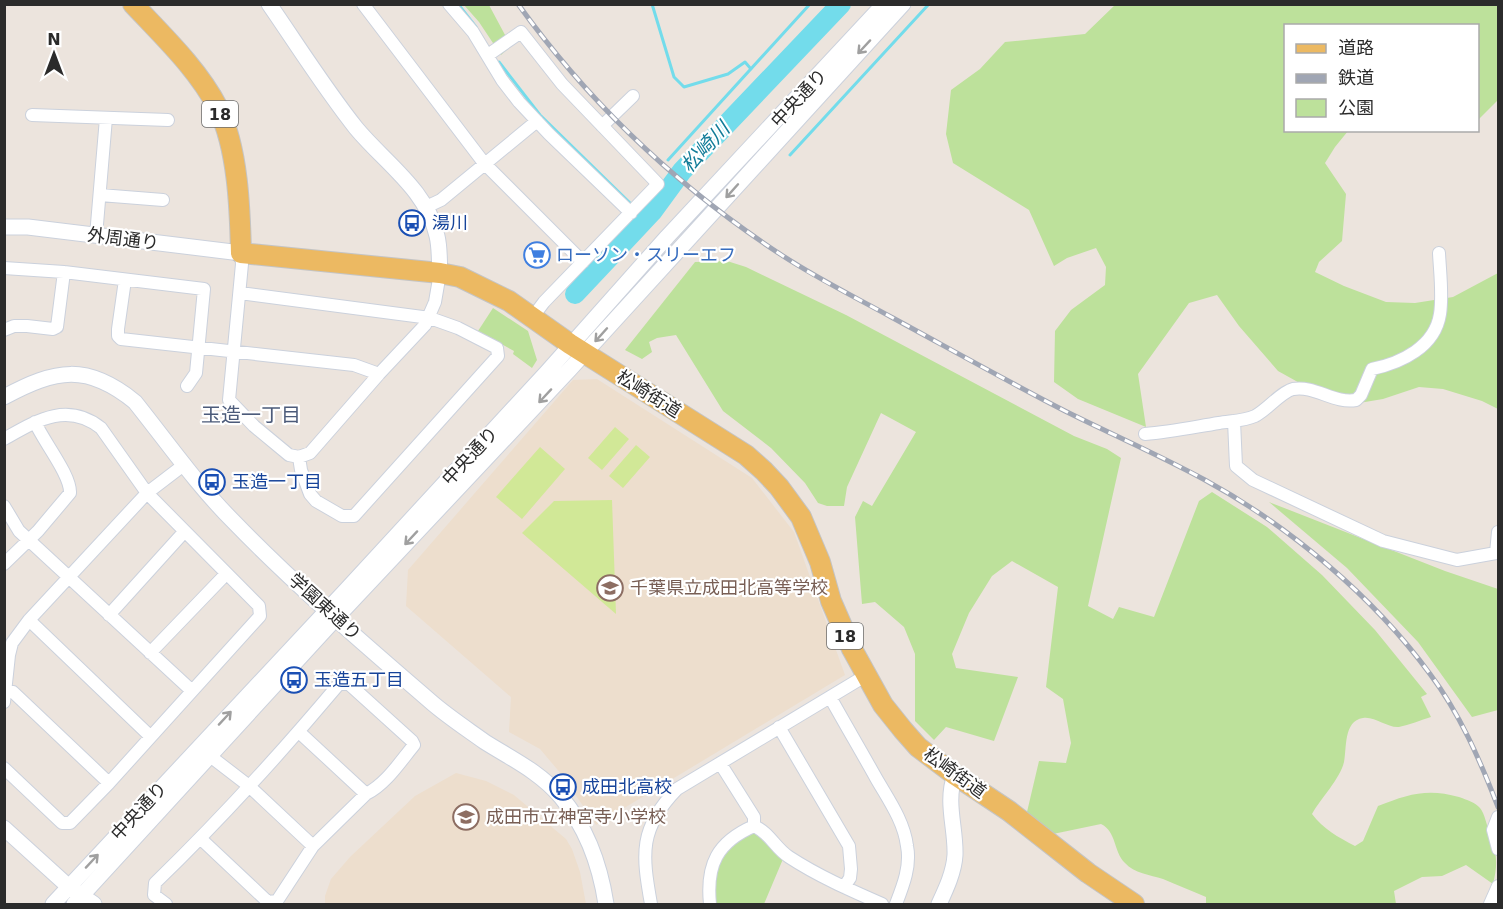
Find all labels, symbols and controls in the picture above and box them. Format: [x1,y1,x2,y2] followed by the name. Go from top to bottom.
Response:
[24,24,84,84] north arrow
[1284,24,1479,132] legend
[47,30,61,49] text: N
[1338,37,1374,58] text: 道路
[856,40,871,55] one-way arrow
[766,64,831,131] street label: 中央通り
[1338,67,1374,88] text: 鉄道
[1338,97,1374,118] text: 公園
[202,101,238,127] road number: 18
[676,115,736,177] water label: 松崎川
[725,183,739,198] one-way arrow
[397,208,427,238] bus stop icon: 湯川
[432,212,468,233] place label: 湯川
[86,224,160,253] street label: 外周通り
[522,240,552,270] supermarket icon: ローソン・スリーエフ
[556,244,736,265] place label: ローソン・スリーエフ
[594,328,608,343] one-way arrow
[613,366,685,422] street label: 松崎街道
[538,388,552,403] one-way arrow
[201,403,301,427] district label: 玉造一丁目
[437,422,502,489] street label: 中央通り
[197,467,227,497] bus stop icon: 玉造一丁目
[232,471,322,492] place label: 玉造一丁目
[404,530,418,545] one-way arrow
[285,569,366,645] street label: 学園東通り
[595,573,625,603] school or university icon: 千葉県立成田北高等学校
[630,577,828,598] place label: 千葉県立成田北高等学校
[827,623,863,649] road number: 18
[279,665,309,695] bus stop icon: 玉造五丁目
[314,669,404,690] place label: 玉造五丁目
[218,711,232,726] one-way arrow
[920,743,991,802] street label: 松崎街道
[548,772,578,802] bus stop icon: 成田北高校
[582,776,672,797] place label: 成田北高校
[106,777,171,844] street label: 中央通り
[451,802,481,832] school or university icon: 成田市立神宮寺小学校
[486,806,666,827] place label: 成田市立神宮寺小学校
[85,854,99,869] one-way arrow

